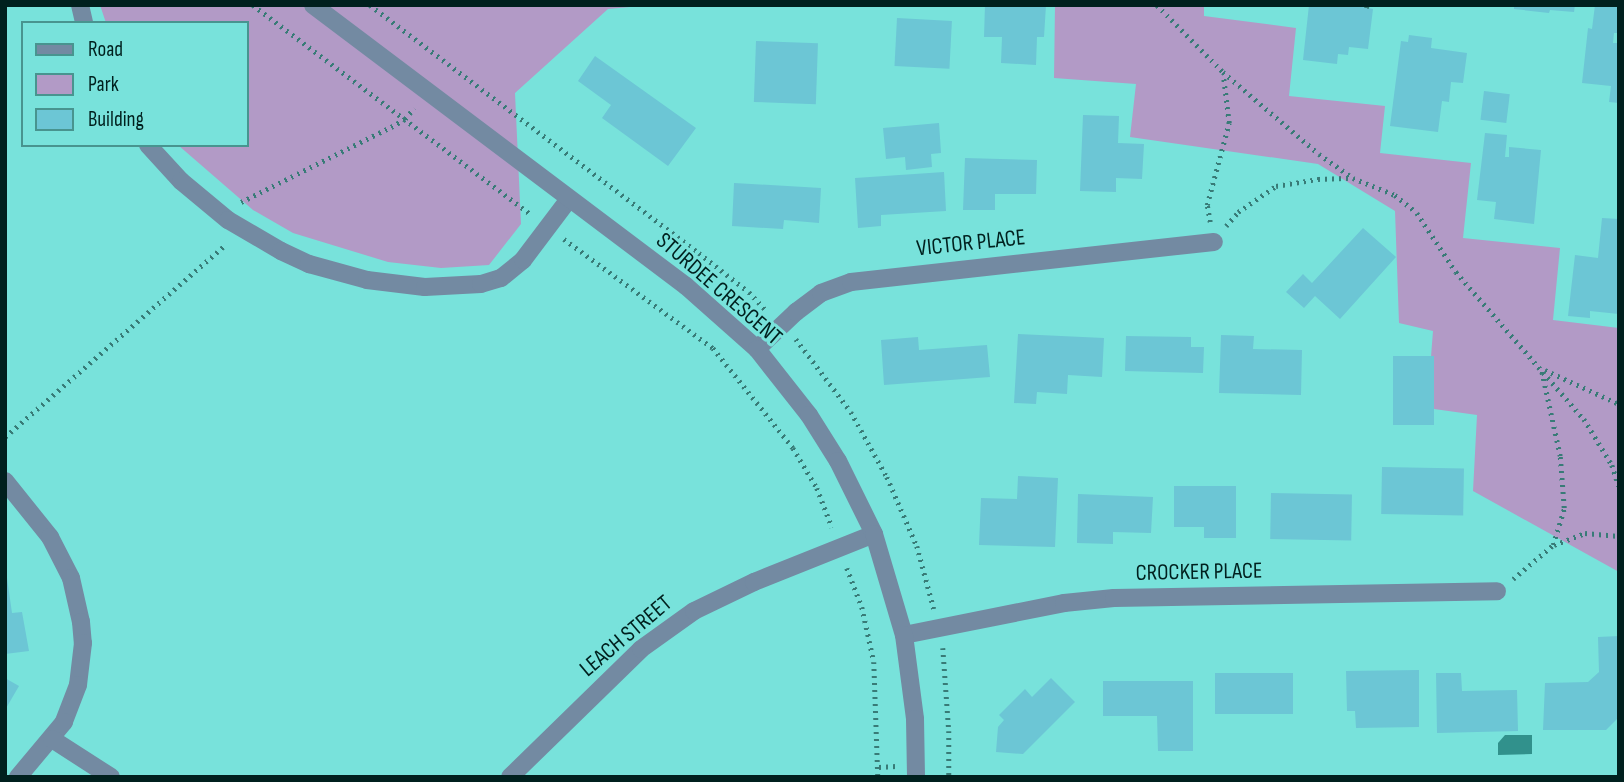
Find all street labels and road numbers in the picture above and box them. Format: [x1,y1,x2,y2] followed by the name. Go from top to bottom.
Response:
[915,224,1027,262] street label: VICTOR PLACE
[650,227,788,351] street label: STURDEE CRESCENT
[1135,557,1263,587] street label: CROCKER PLACE
[574,589,678,683] street label: LEACH STREET

